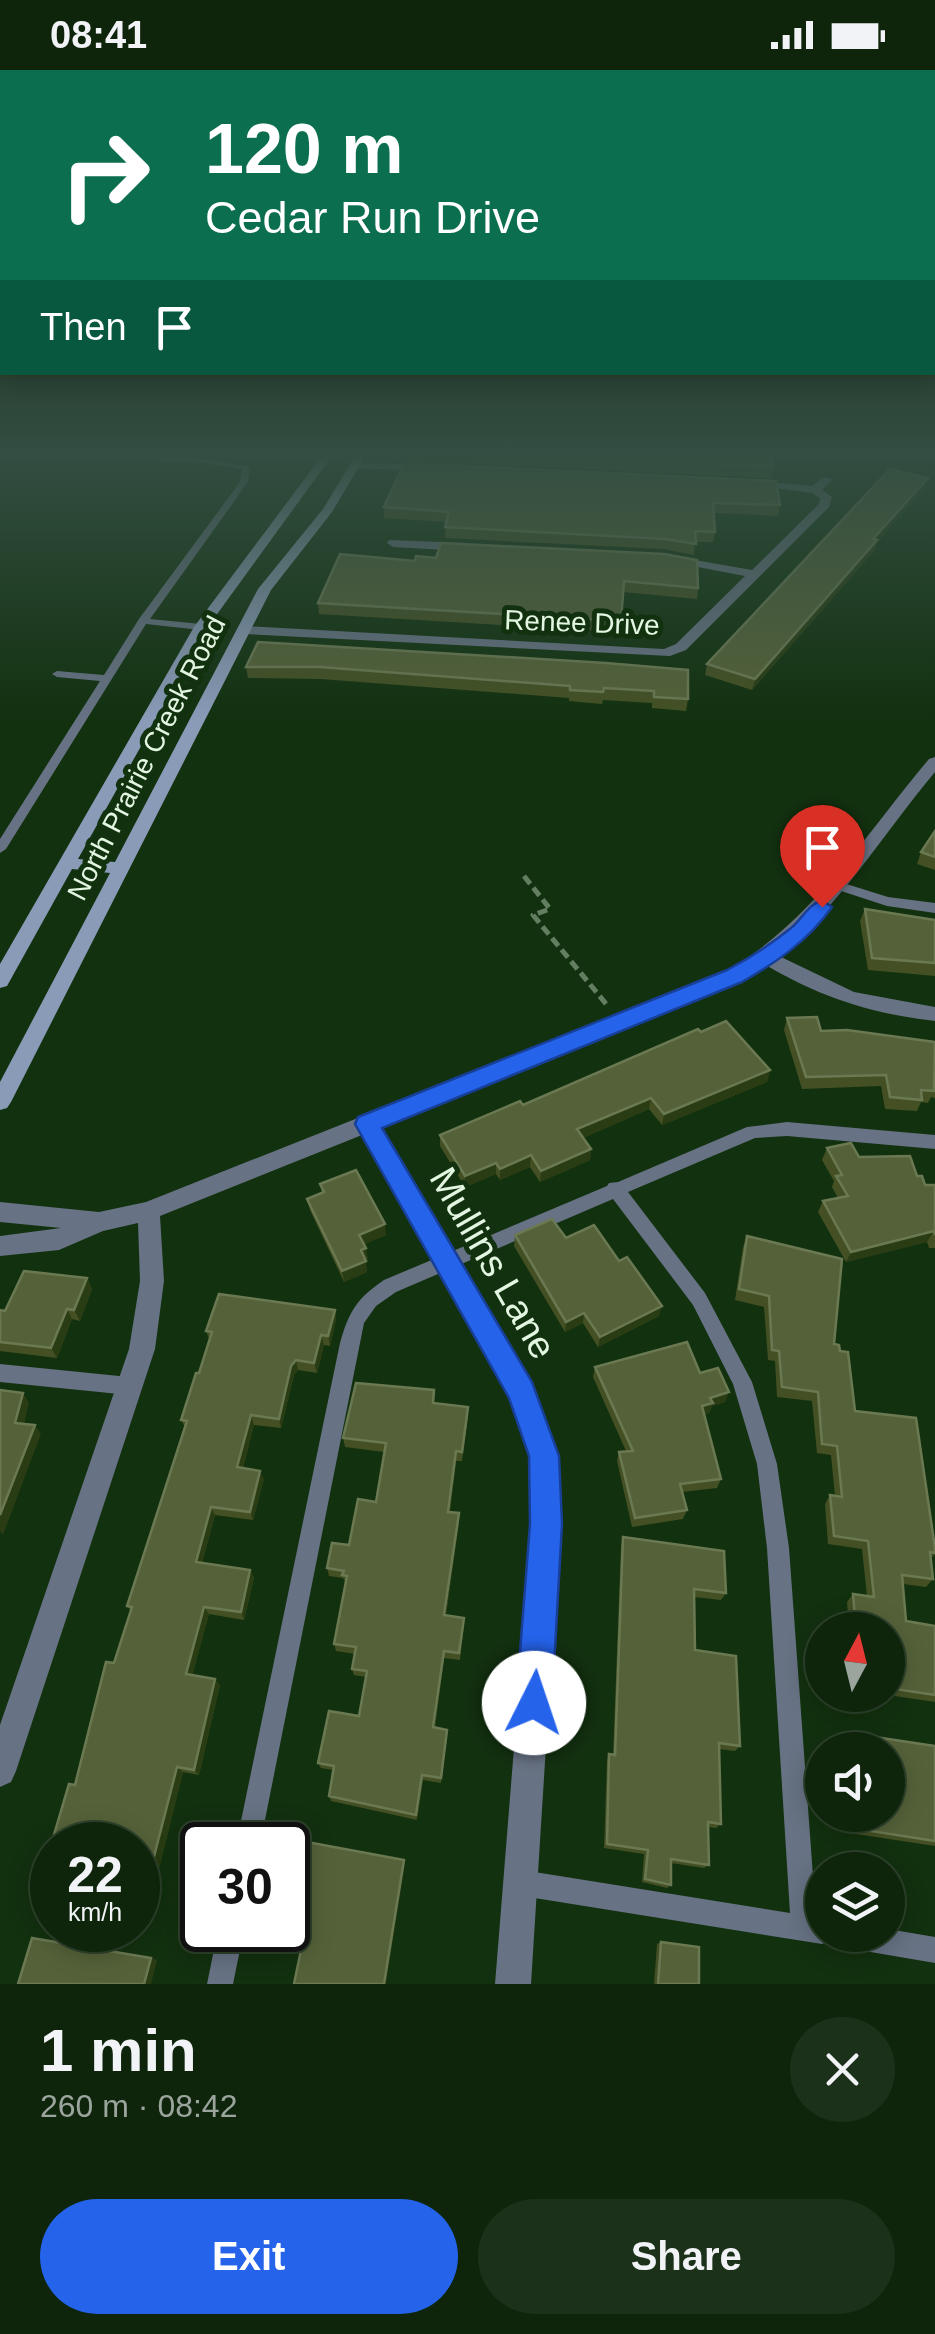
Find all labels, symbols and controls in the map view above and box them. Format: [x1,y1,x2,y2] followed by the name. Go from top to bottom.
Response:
[50,14,147,56] text: 08:41
[40,110,170,240] icon: right
[205,110,403,188] text: 120 m
[205,192,540,243] text: Cedar Run Drive
[147,300,202,355] icon: arrive
[40,306,127,348] text: Then
[504,604,660,641] street label: Renee Drive
[61,611,232,905] street label: North Prairie Creek Road
[780,805,865,908] pin
[795,820,850,875] icon: arrive
[421,1160,565,1366] street label: Mullins Lane
[805,1612,905,1712] north arrow
[805,1612,905,1952] map controls
[482,1651,586,1755] position arrow
[805,1732,905,1832] button: sound
[180,1822,310,1952] speed limit sign: 30
[67,1847,123,1903] text: 22
[805,1852,905,1952] button: layers
[68,1898,122,1926] text: km/h
[40,2017,197,2084] text: 1 min
[790,2017,895,2122] button: close
[40,2088,237,2124] text: 260 m · 08:42
[40,2199,458,2314] button: Exit
[478,2199,895,2314] button: Share

